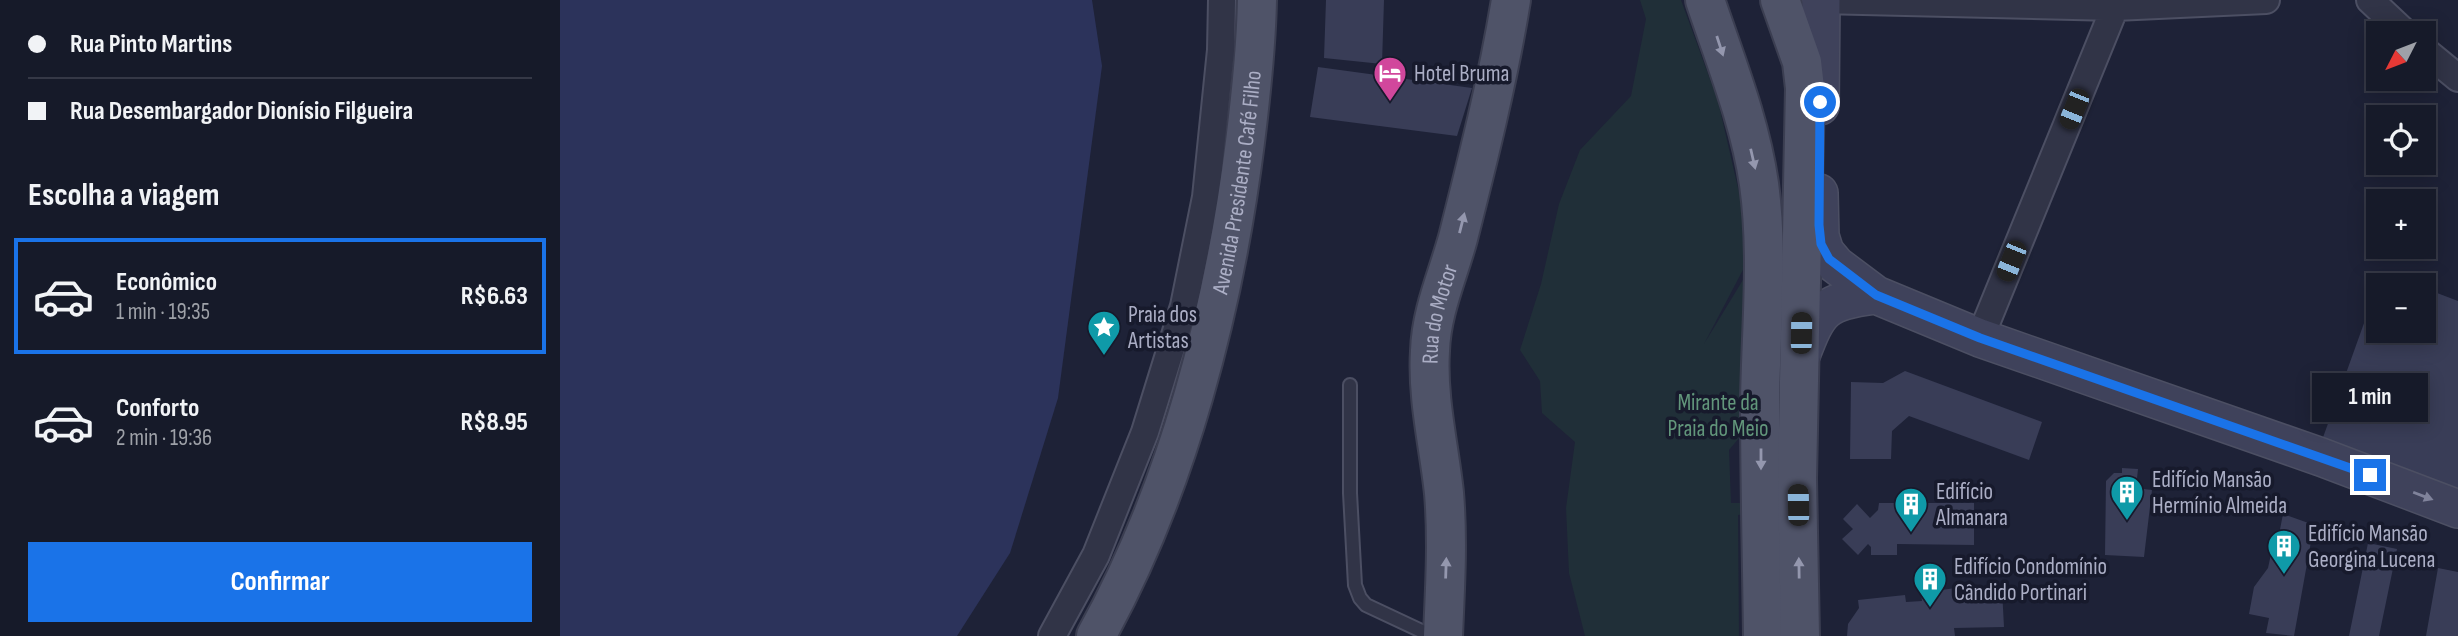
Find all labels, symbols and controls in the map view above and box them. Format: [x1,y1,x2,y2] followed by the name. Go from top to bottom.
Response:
[2366,21,2436,91] north arrow
[2366,21,2436,343] map controls
[70,29,232,60] text: Rua Pinto Martins
[1715,36,1726,57] one-way arrow
[1371,54,1409,103] hotel icon: Hotel Bruma
[1414,60,1509,88] place label: Hotel Bruma
[1206,69,1268,298] street label: Avenida Presidente Café Filho
[1804,86,1836,118] route start
[2057,86,2092,132] car
[70,96,413,127] text: Rua Desembargador Dionísio Filgueira
[2366,105,2436,175] button: locate
[1748,148,1759,170] one-way arrow
[28,176,220,215] text: Escolha a viagem
[2366,189,2436,259] button: +
[1457,212,1467,233] one-way arrow
[1994,238,2029,284] car
[1416,260,1464,364] street label: Rua do Motor
[32,265,95,328] icon: car
[116,267,217,298] text: Econômico
[2366,273,2436,343] button: −
[461,281,528,312] text: R$6.63
[116,298,210,326] text: 1 min · 19:35
[1127,301,1197,355] place label: Praia dos Artistas
[1085,308,1123,357] place icon: Praia dos Artistas
[1791,312,1812,354] car
[2312,374,2428,422] callout: 1 min
[2349,383,2391,411] text: 1 min
[1667,389,1769,443] park label: Mirante da Praia do Meio
[32,391,95,454] icon: car
[116,393,199,424] text: Conforto
[460,407,528,438] text: R$8.95
[116,424,212,452] text: 2 min · 19:36
[1755,448,1767,470] one-way arrow
[2354,459,2386,491] route end
[2152,466,2287,520] place label: Edifício Mansão Hermínio Almeida
[2108,473,2146,522] building icon: Edifício Mansão Hermínio Almeida
[1935,478,2008,532] place label: Edifício Almanara
[1788,484,1809,526] car
[1892,485,1930,534] building icon: Edifício Almanara
[2413,491,2434,502] one-way arrow
[2308,520,2435,574] place label: Edifício Mansão Georgina Lucena
[2265,527,2303,576] building icon: Edifício Mansão Georgina Lucena
[28,542,532,622] button: Confirmar
[1954,553,2107,607] place label: Edifício Condomínio Cândido Portinari
[1441,557,1452,579] one-way arrow
[1793,557,1805,579] one-way arrow
[1911,560,1949,609] building icon: Edifício Condomínio Cândido Portinari

